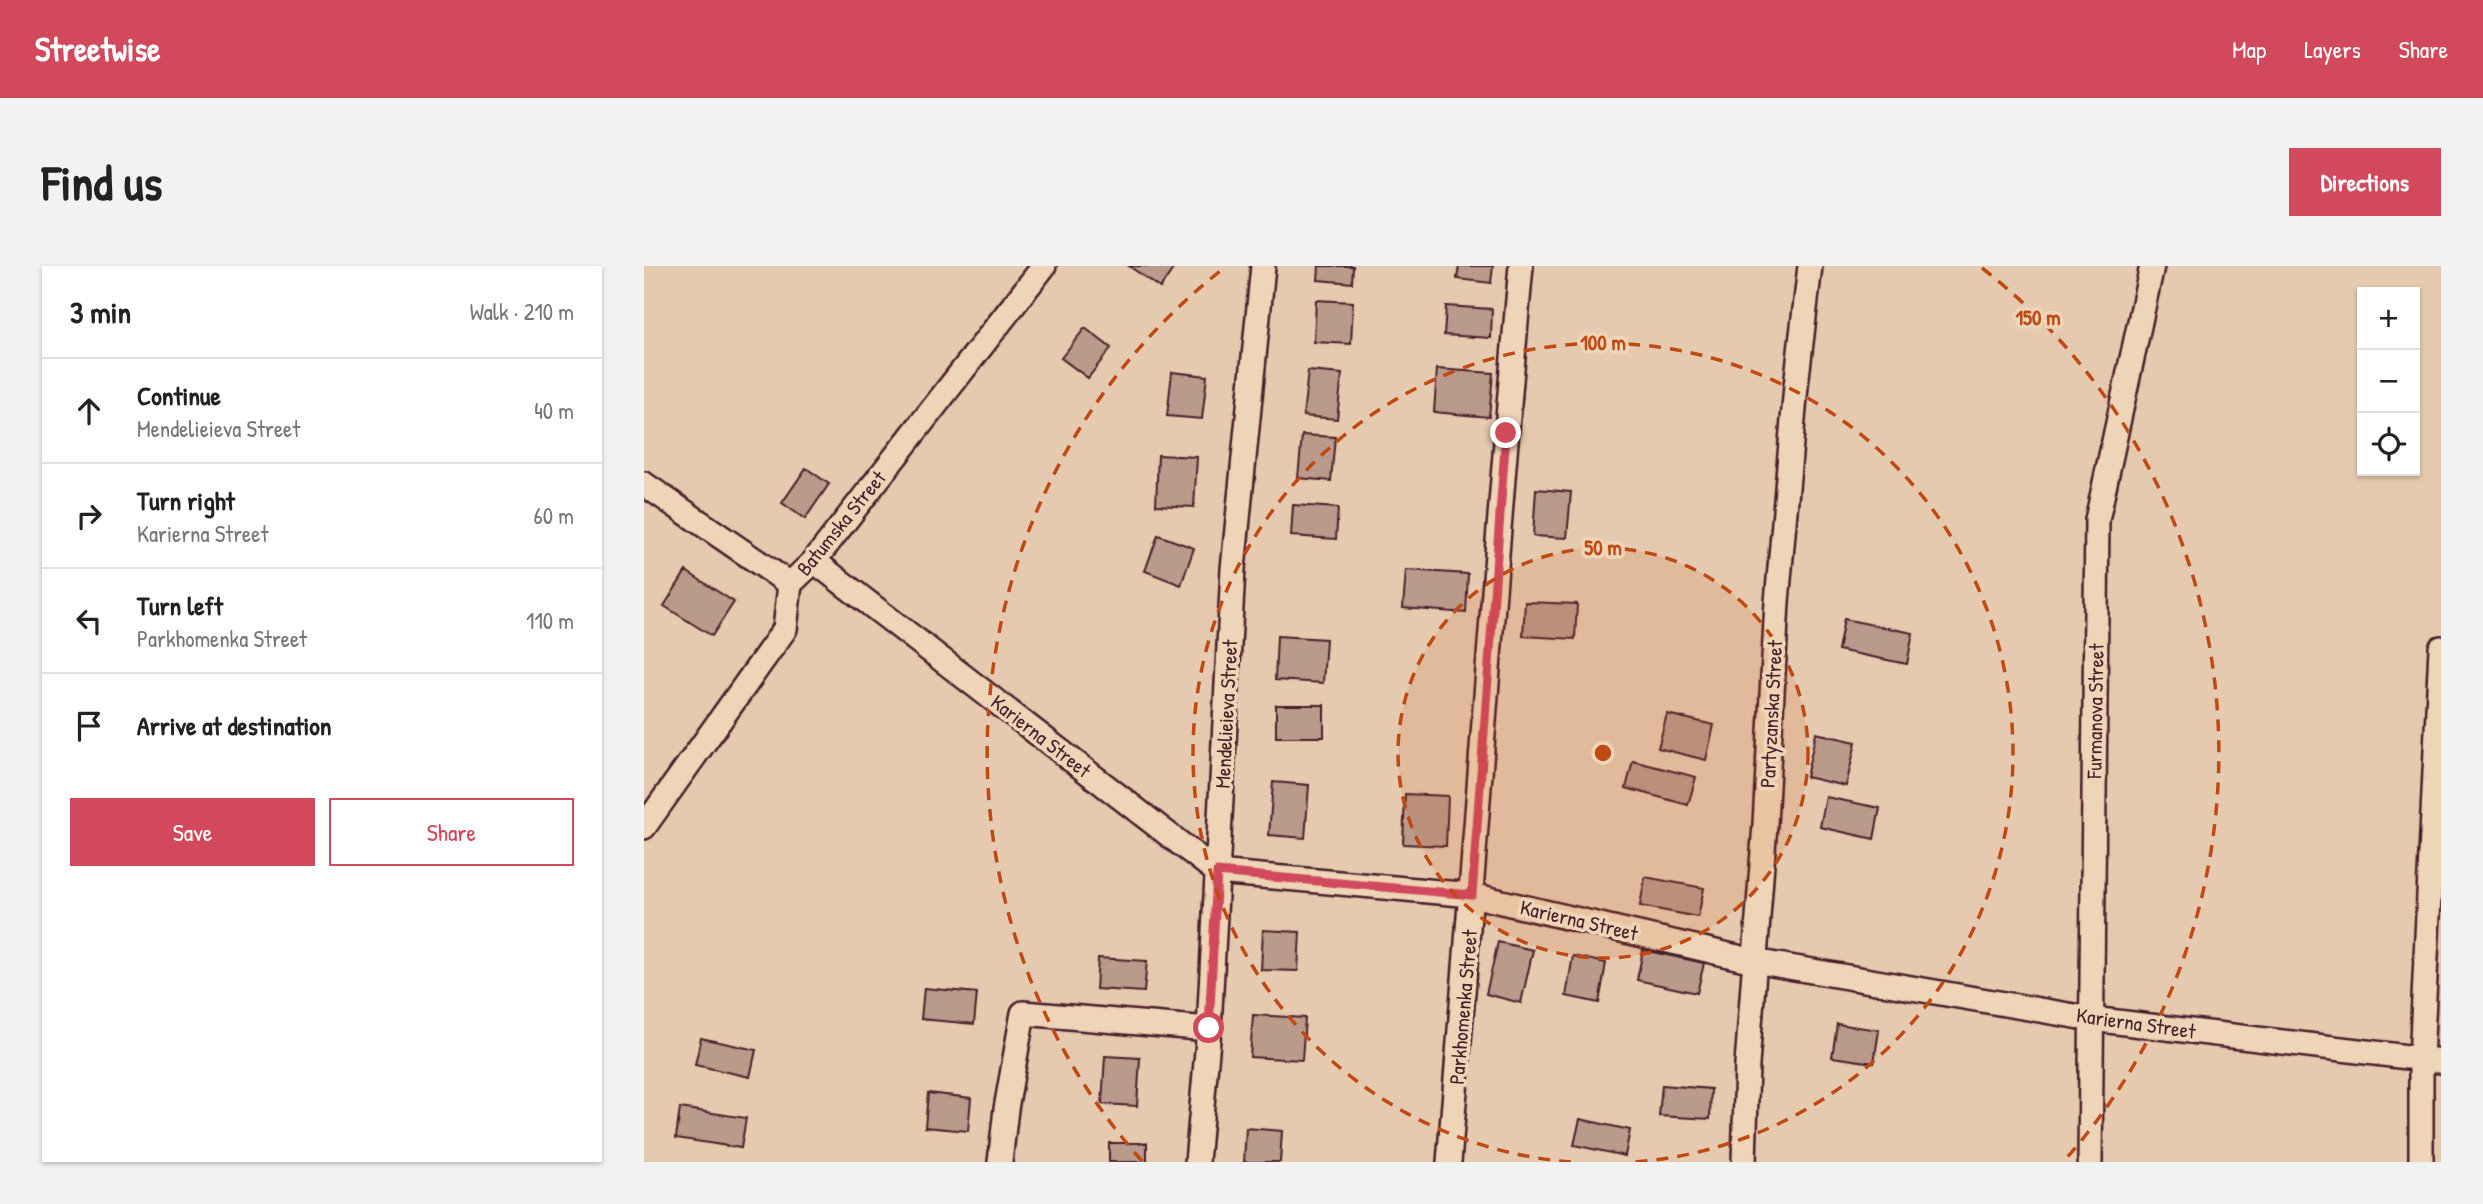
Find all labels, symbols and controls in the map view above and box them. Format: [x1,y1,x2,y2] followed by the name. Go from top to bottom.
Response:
[35,27,160,71] text: Streetwise
[2232,33,2266,65] text: Map
[2304,33,2361,65] text: Layers
[2399,33,2448,65] text: Share
[2289,148,2441,216] button: Directions
[42,149,162,215] text: Find us
[2357,287,2420,476] map controls
[2357,287,2420,350] button: +
[70,292,131,332] text: 3 min
[470,296,574,327] text: Walk · 210 m
[2015,303,2061,332] text: 150 m
[1580,328,1626,357] text: 100 m
[2357,350,2420,413] button: −
[137,378,221,413] text: Continue
[70,392,108,430] icon: ahead
[534,395,574,426] text: 40 m
[137,413,300,444] text: Mendelieieva Street
[2357,413,2420,476] button: locate
[1490,417,1521,448] route end
[790,464,893,582] street label: Batumska Street
[137,483,235,518] text: Turn right
[70,497,108,535] icon: right
[534,500,574,531] text: 60 m
[137,518,268,549] text: Karierna Street
[1584,533,1622,562] text: 50 m
[137,588,223,623] text: Turn left
[70,602,108,640] icon: left
[526,605,574,636] text: 110 m
[137,623,307,654] text: Parkhomenka Street
[1208,638,1244,789] street label: Mendelieieva Street
[1753,639,1789,789] street label: Partyzanska Street
[2079,642,2111,780] street label: Furmanova Street
[985,688,1098,785] street label: Karierna Street
[70,707,108,745] icon: arrive
[137,708,332,743] text: Arrive at destination
[1591,741,1615,765] centre of rings
[70,798,315,866] button: Save
[329,798,574,866] button: Share
[1517,892,1641,948] street label: Karierna Street
[1442,928,1484,1086] street label: Parkhomenka Street
[2075,1000,2198,1046] street label: Karierna Street
[1193,1012,1224,1043] route start

